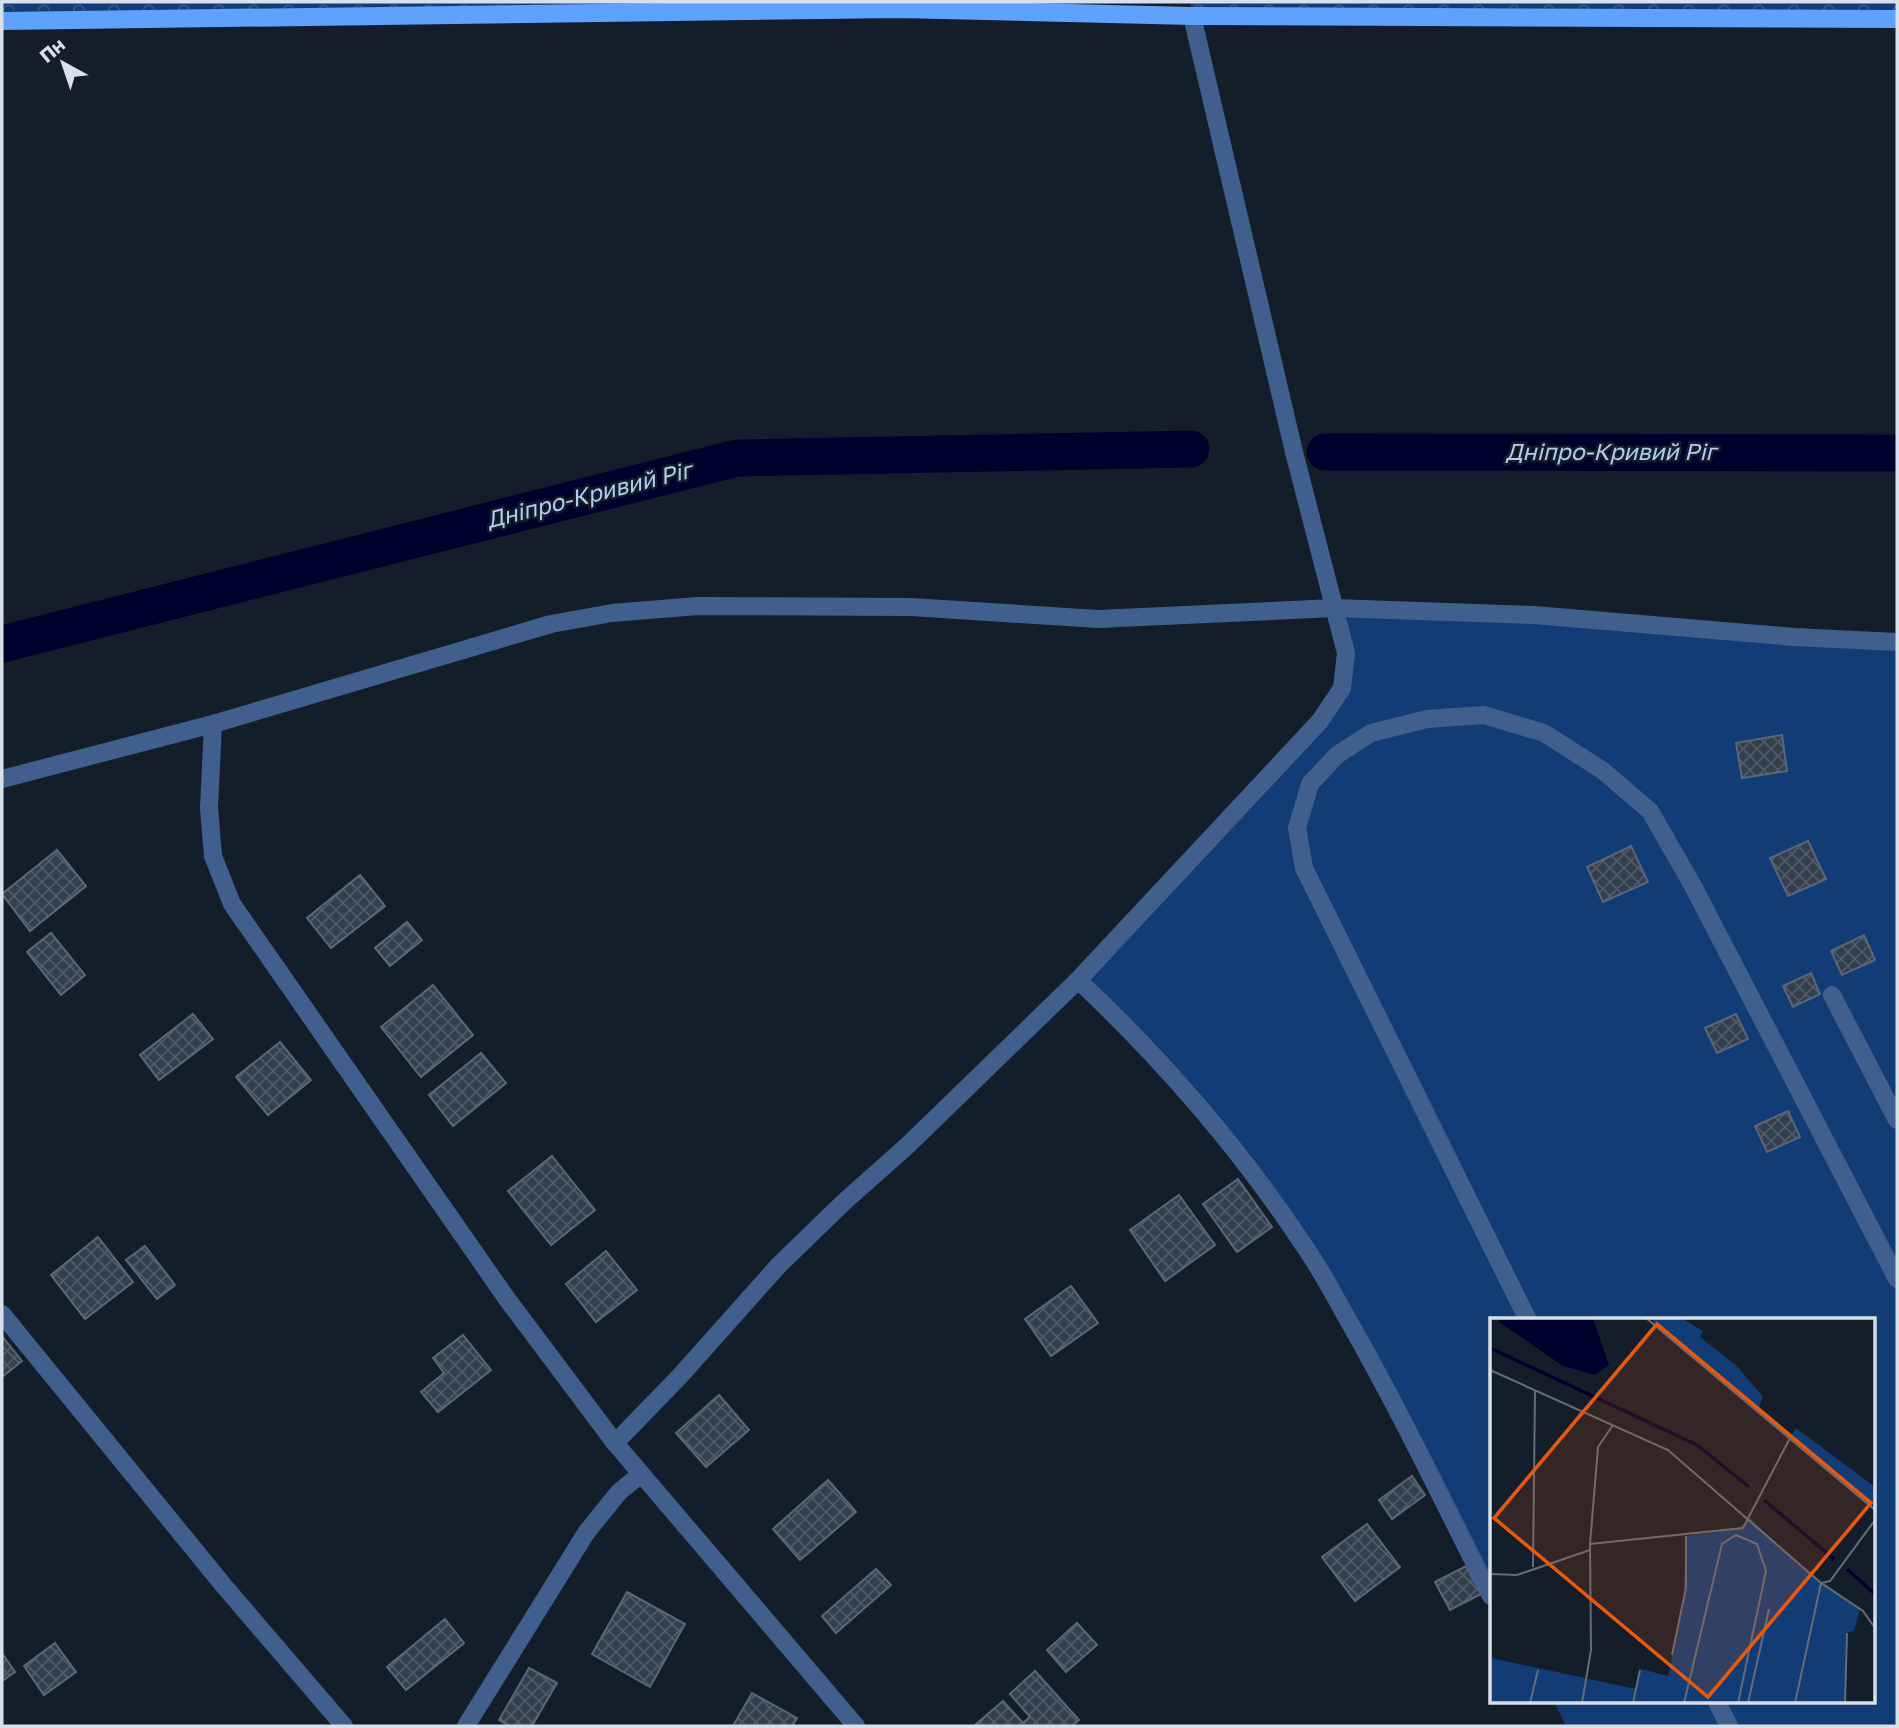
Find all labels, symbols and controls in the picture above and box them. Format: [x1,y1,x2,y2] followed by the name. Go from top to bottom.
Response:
[28,28,98,98] north arrow
[34,32,69,67] text: Пн
[1505,437,1720,465] water label: Дніпро-Кривий Ріг
[482,454,698,533] water label: Дніпро-Кривий Ріг
[1490,1318,1874,1704] inset map

